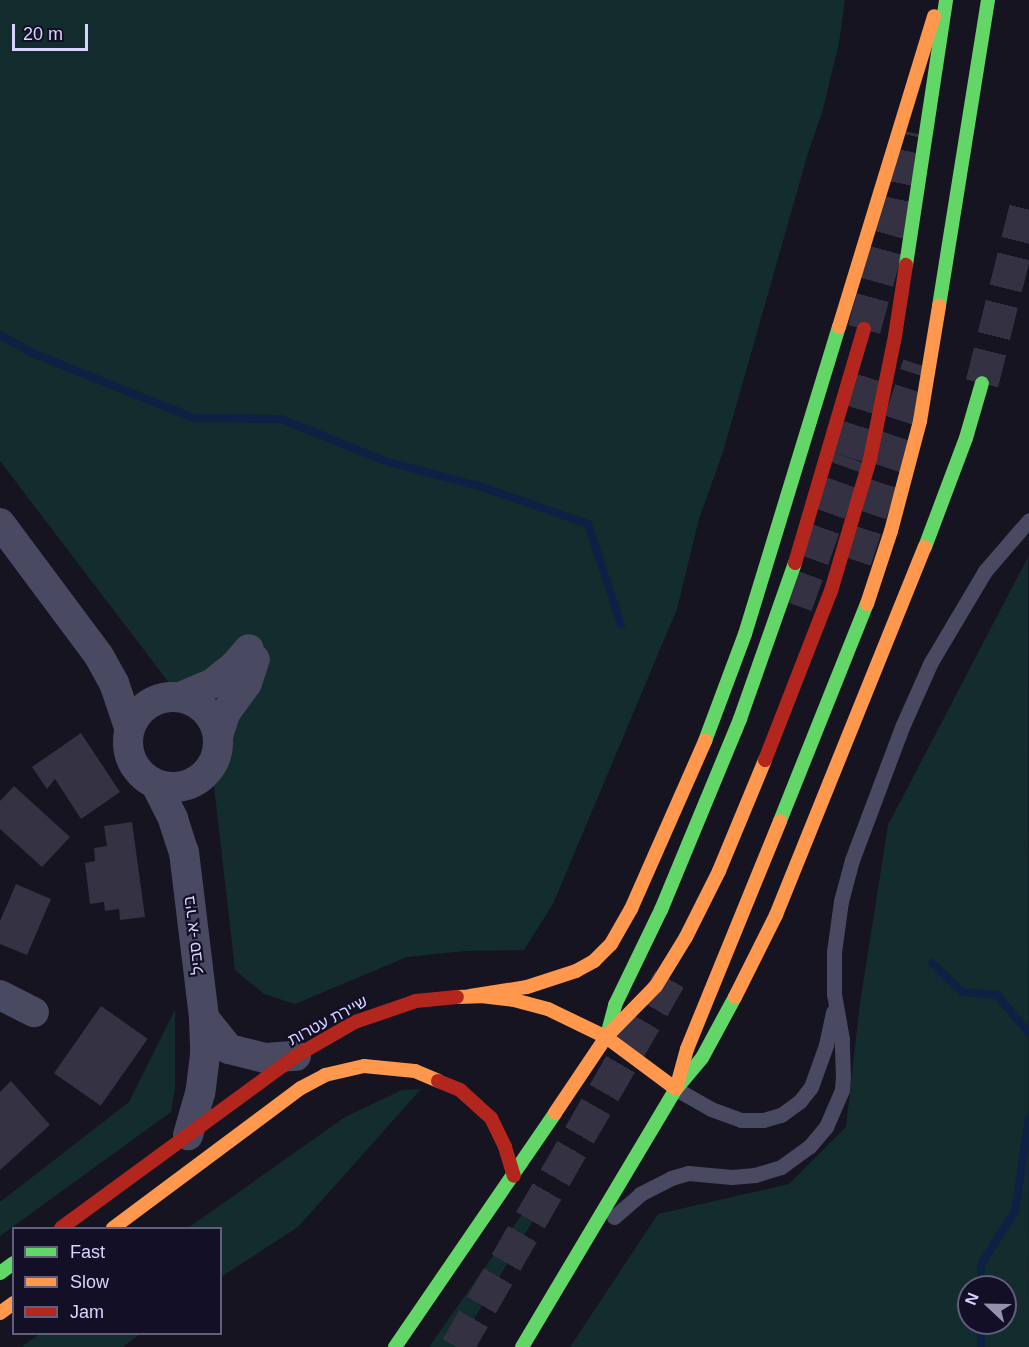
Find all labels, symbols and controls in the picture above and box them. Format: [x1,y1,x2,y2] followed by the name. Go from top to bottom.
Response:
[15,12,92,50] scale bar
[23,24,63,44] text: 20 m
[180,895,208,975] street label: ביר א- סביל
[285,992,371,1050] street label: שיירת עטרות
[12,1227,222,1335] legend
[70,1242,105,1262] text: Fast
[70,1272,109,1292] text: Slow
[957,1275,1017,1335] north arrow
[962,1290,982,1307] text: N
[70,1302,104,1322] text: Jam

